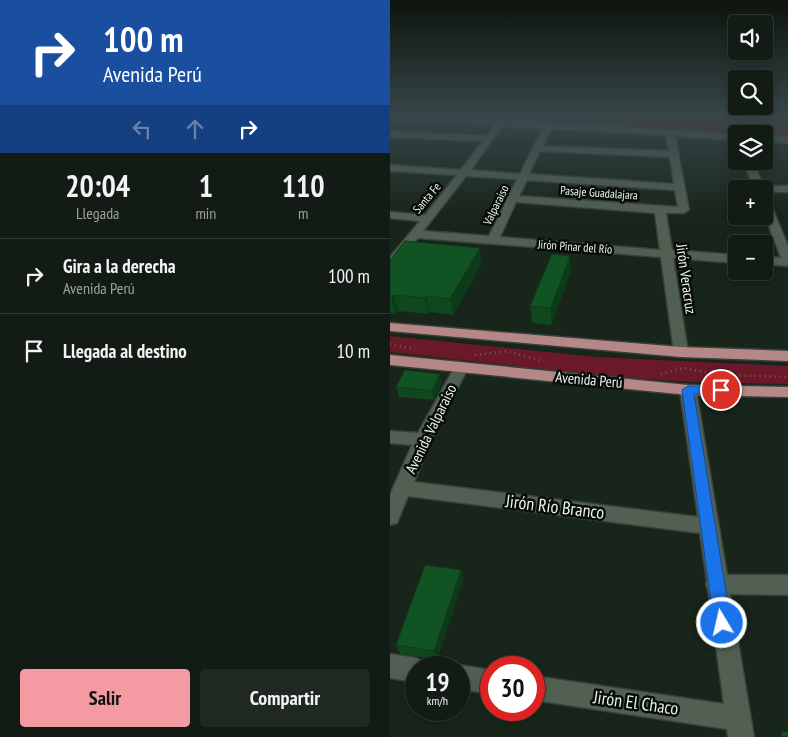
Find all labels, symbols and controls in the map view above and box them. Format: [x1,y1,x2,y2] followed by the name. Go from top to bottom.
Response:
[728,15,773,280] map controls
[728,15,773,60] button: sound
[103,16,184,62] text: 100 m
[20,20,85,85] icon: right
[103,60,202,88] text: Avenida Perú
[728,70,773,115] button: search
[128,115,156,143] icon: left
[181,115,209,143] icon: ahead
[234,115,262,143] icon: right
[728,125,773,170] button: layers
[65,166,130,205] text: 20:04
[199,166,213,205] text: 1
[282,166,325,205] text: 110
[409,179,444,216] street label: Santa Fe
[728,180,773,225] button: +
[479,182,512,228] street label: Valparaiso
[560,182,639,203] street label: Pasaje Guadalajara
[76,203,119,223] text: Llegada
[195,203,216,223] text: min
[298,203,308,223] text: m
[728,235,773,280] button: −
[536,236,613,257] street label: Jirón Pinar del Río
[672,242,701,315] street label: Jirón Veracruz
[63,254,176,278] text: Gira a la derecha
[20,262,48,290] icon: right
[328,264,370,288] text: 100 m
[63,278,135,298] text: Avenida Perú
[20,337,48,365] icon: arrive
[63,339,187,363] text: Llegada al destino
[337,339,370,363] text: 10 m
[555,367,623,392] street label: Avenida Perú
[700,369,742,411] pin
[707,376,735,404] icon: arrive
[401,381,460,477] street label: Avenida Valparaiso
[503,489,606,524] street label: Jirón Río Branco
[695,596,747,648] position arrow
[480,656,545,721] speed limit sign: 30
[426,666,449,698] text: 19
[20,669,190,727] button: Salir
[200,669,370,727] button: Compartir
[591,685,680,720] street label: Jirón El Chaco
[427,693,448,708] text: km/h

